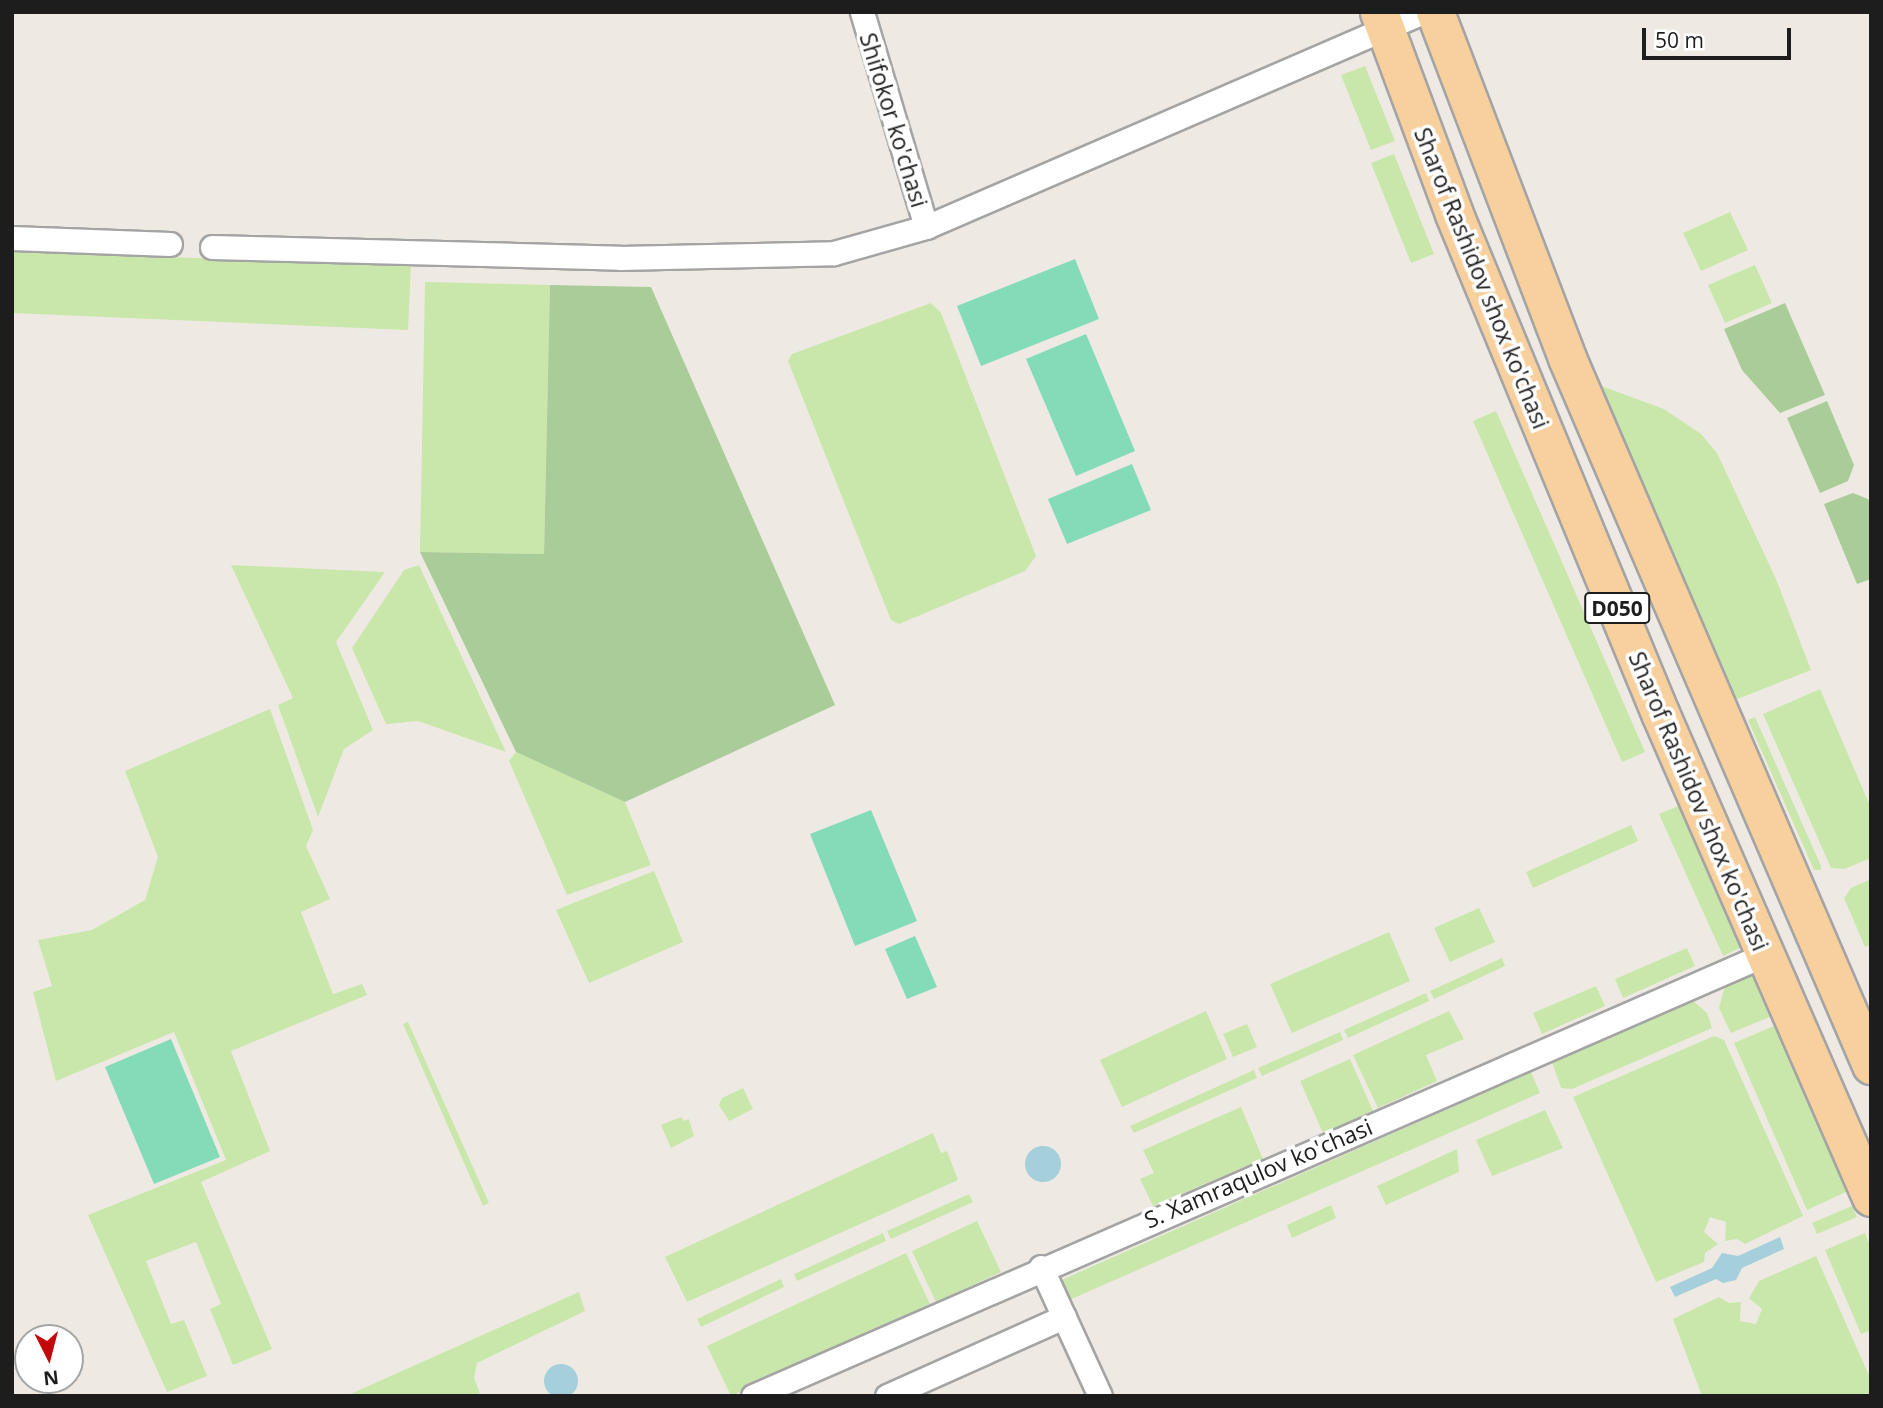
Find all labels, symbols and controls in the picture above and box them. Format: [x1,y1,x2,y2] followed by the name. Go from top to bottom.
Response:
[1645,14,1794,58] scale bar
[1655,26,1704,54] text: 50 m
[854,29,934,211] street label: Shifokor ko'chasi
[1409,123,1555,433] street label: Sharof Rashidov shox ko'chasi
[1584,590,1650,626] road number: D050
[1623,647,1775,955] street label: Sharof Rashidov shox ko'chasi
[1140,1112,1376,1234] street label: S. Xamraqulov ko'chasi
[14,1324,84,1394] north arrow
[42,1364,60,1392] text: N

